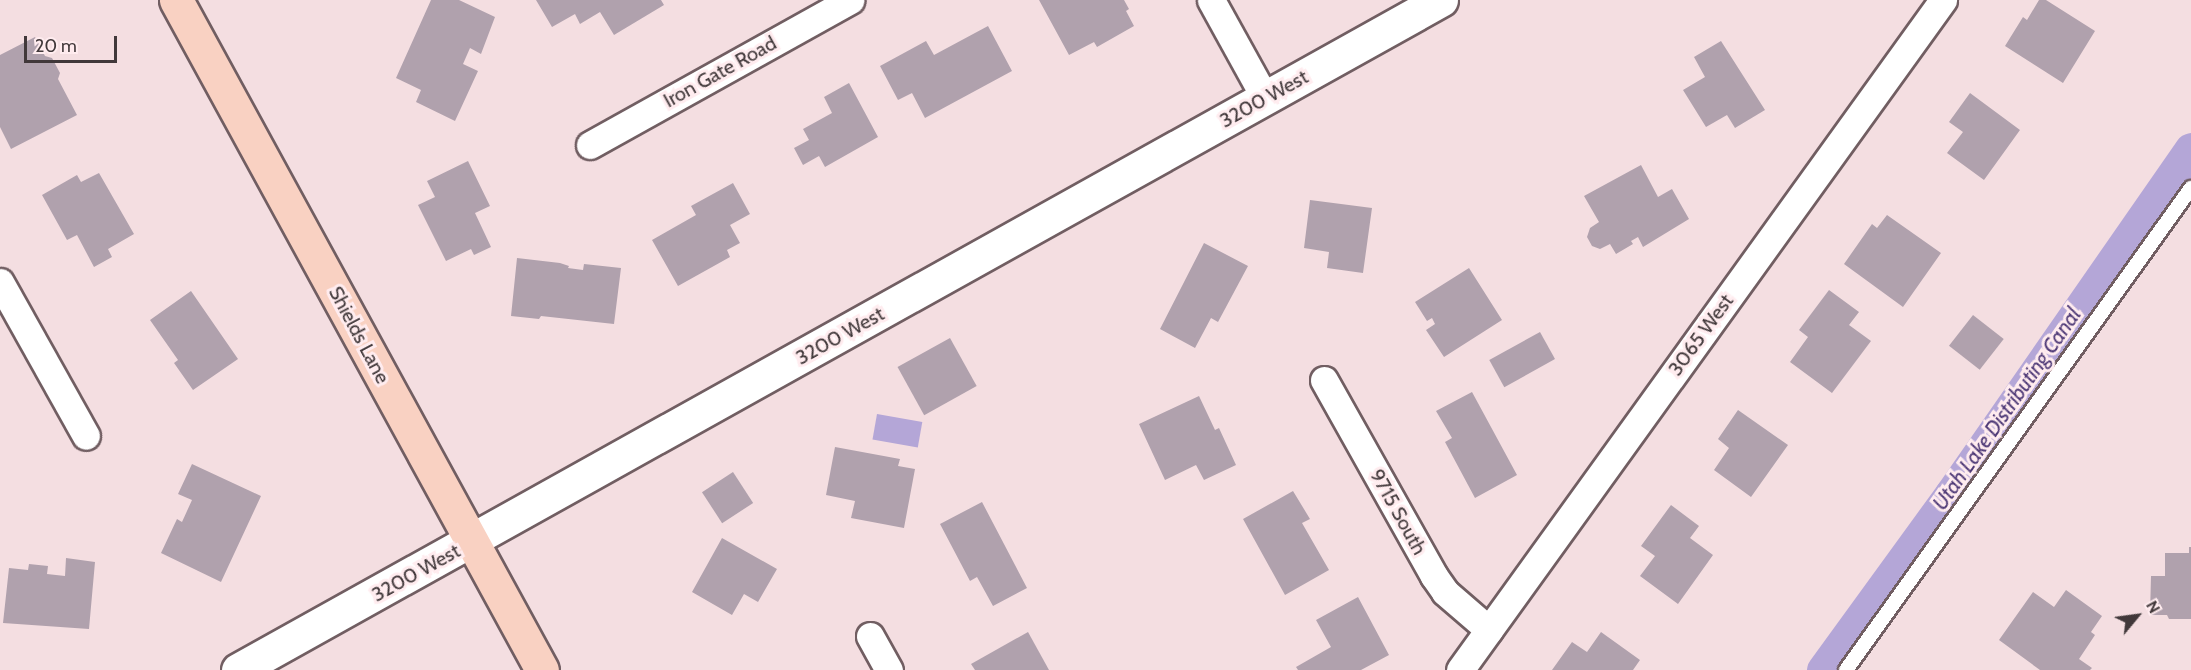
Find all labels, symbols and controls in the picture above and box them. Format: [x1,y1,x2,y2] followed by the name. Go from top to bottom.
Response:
[27,24,120,62] scale bar
[659,31,781,113] street label: Iron Gate Road
[35,35,77,57] text: 20 m
[1216,65,1312,133] street label: 3200 West
[323,282,395,388] street label: Shields Lane
[1663,290,1739,380] street label: 3065 West
[792,302,888,370] street label: 3200 West
[1928,303,2086,515] water label: Utah Lake Distributing Canal
[1365,465,1431,559] street label: 9715 South
[368,539,464,607] street label: 3200 West
[2107,586,2167,646] north arrow
[2142,597,2164,617] text: N

